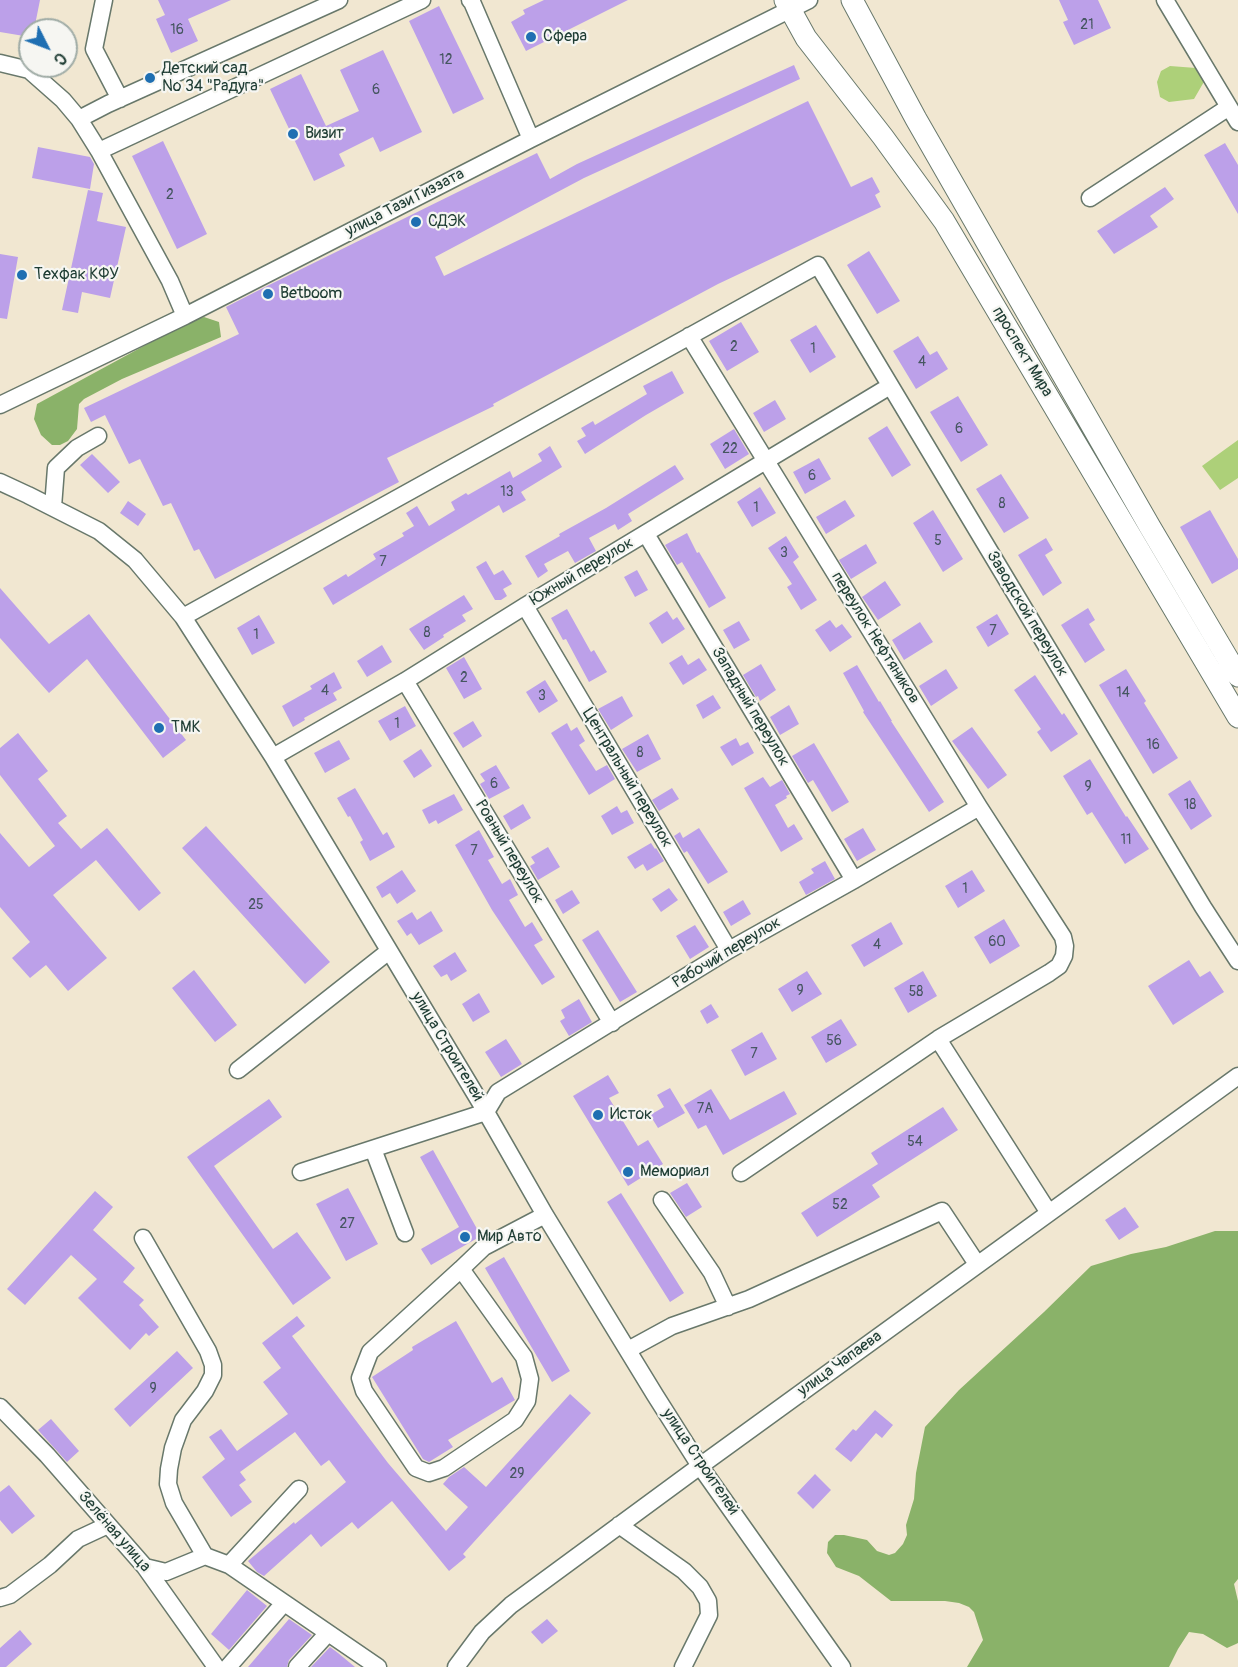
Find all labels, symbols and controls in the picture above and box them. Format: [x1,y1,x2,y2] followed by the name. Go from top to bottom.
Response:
[1080,17,1094,33] house number: 21
[18,18,78,78] north arrow
[170,22,184,38] house number: 16
[543,27,587,47] place label: Сфера
[524,30,538,44] marker: Сфера
[49,48,71,69] text: С
[439,52,453,68] house number: 12
[162,59,264,97] place label: Детский сад № 34 "Радуга"
[143,71,157,85] marker: Детский сад № 34 "Радуга"
[372,82,380,98] house number: 6
[305,124,344,144] place label: Визит
[286,127,300,141] marker: Визит
[342,165,468,241] street label: улица Тази Гиззата
[166,187,174,203] house number: 2
[428,212,466,232] place label: СДЭК
[409,215,423,229] marker: СДЭК
[34,265,119,285] place label: Техфак КФУ
[15,268,29,282] marker: Техфак КФУ
[280,284,342,304] place label: Betboom
[261,287,275,301] marker: Betboom
[988,303,1056,401] street label: проспект Мира
[730,339,738,355] house number: 2
[810,341,816,357] house number: 1
[918,354,926,370] house number: 4
[955,421,963,437] house number: 6
[722,441,738,457] house number: 22
[808,468,816,484] house number: 6
[500,484,514,500] house number: 13
[998,496,1006,512] house number: 8
[753,500,759,516] house number: 1
[934,533,942,549] house number: 5
[527,534,637,610] street label: Южный переулок
[780,545,788,561] house number: 3
[982,548,1072,680] street label: Заводской переулок
[379,554,387,570] house number: 7
[827,569,923,707] street label: переулок Нефтяников
[989,623,997,639] house number: 7
[423,625,431,641] house number: 8
[253,627,259,643] house number: 1
[707,644,793,770] street label: Западный переулок
[460,670,468,686] house number: 2
[321,683,329,699] house number: 4
[1116,685,1130,701] house number: 14
[538,688,546,704] house number: 3
[578,705,676,851] street label: Центральный переулок
[394,716,400,732] house number: 1
[171,718,201,738] place label: ТМК
[152,721,166,735] marker: ТМК
[1146,737,1160,753] house number: 16
[636,745,644,761] house number: 8
[490,776,498,792] house number: 6
[1084,779,1092,795] house number: 9
[471,797,547,907] street label: Ровный переулок
[1184,797,1196,813] house number: 18
[1121,832,1131,848] house number: 11
[470,843,478,859] house number: 7
[962,881,968,897] house number: 1
[248,897,264,913] house number: 25
[670,913,784,993] street label: Рабочий переулок
[988,934,1006,950] house number: 60
[873,937,881,953] house number: 4
[796,983,804,999] house number: 9
[909,984,923,1000] house number: 58
[407,989,487,1105] street label: улица Строителей
[826,1033,842,1049] house number: 56
[750,1046,758,1062] house number: 7
[697,1101,713,1117] house number: 7А
[610,1105,652,1125] place label: Исток
[591,1108,605,1122] marker: Исток
[907,1134,923,1150] house number: 54
[640,1162,709,1182] place label: Мемориал
[621,1165,635,1179] marker: Мемориал
[832,1197,848,1213] house number: 52
[339,1216,355,1232] house number: 27
[477,1227,542,1247] place label: Мир Авто
[458,1230,472,1244] marker: Мир Авто
[794,1327,886,1401] street label: улица Чапаева
[149,1381,157,1397] house number: 9
[657,1405,743,1519] street label: улица Строителей
[509,1466,525,1482] house number: 29
[74,1488,154,1576] street label: Зелёная улица

